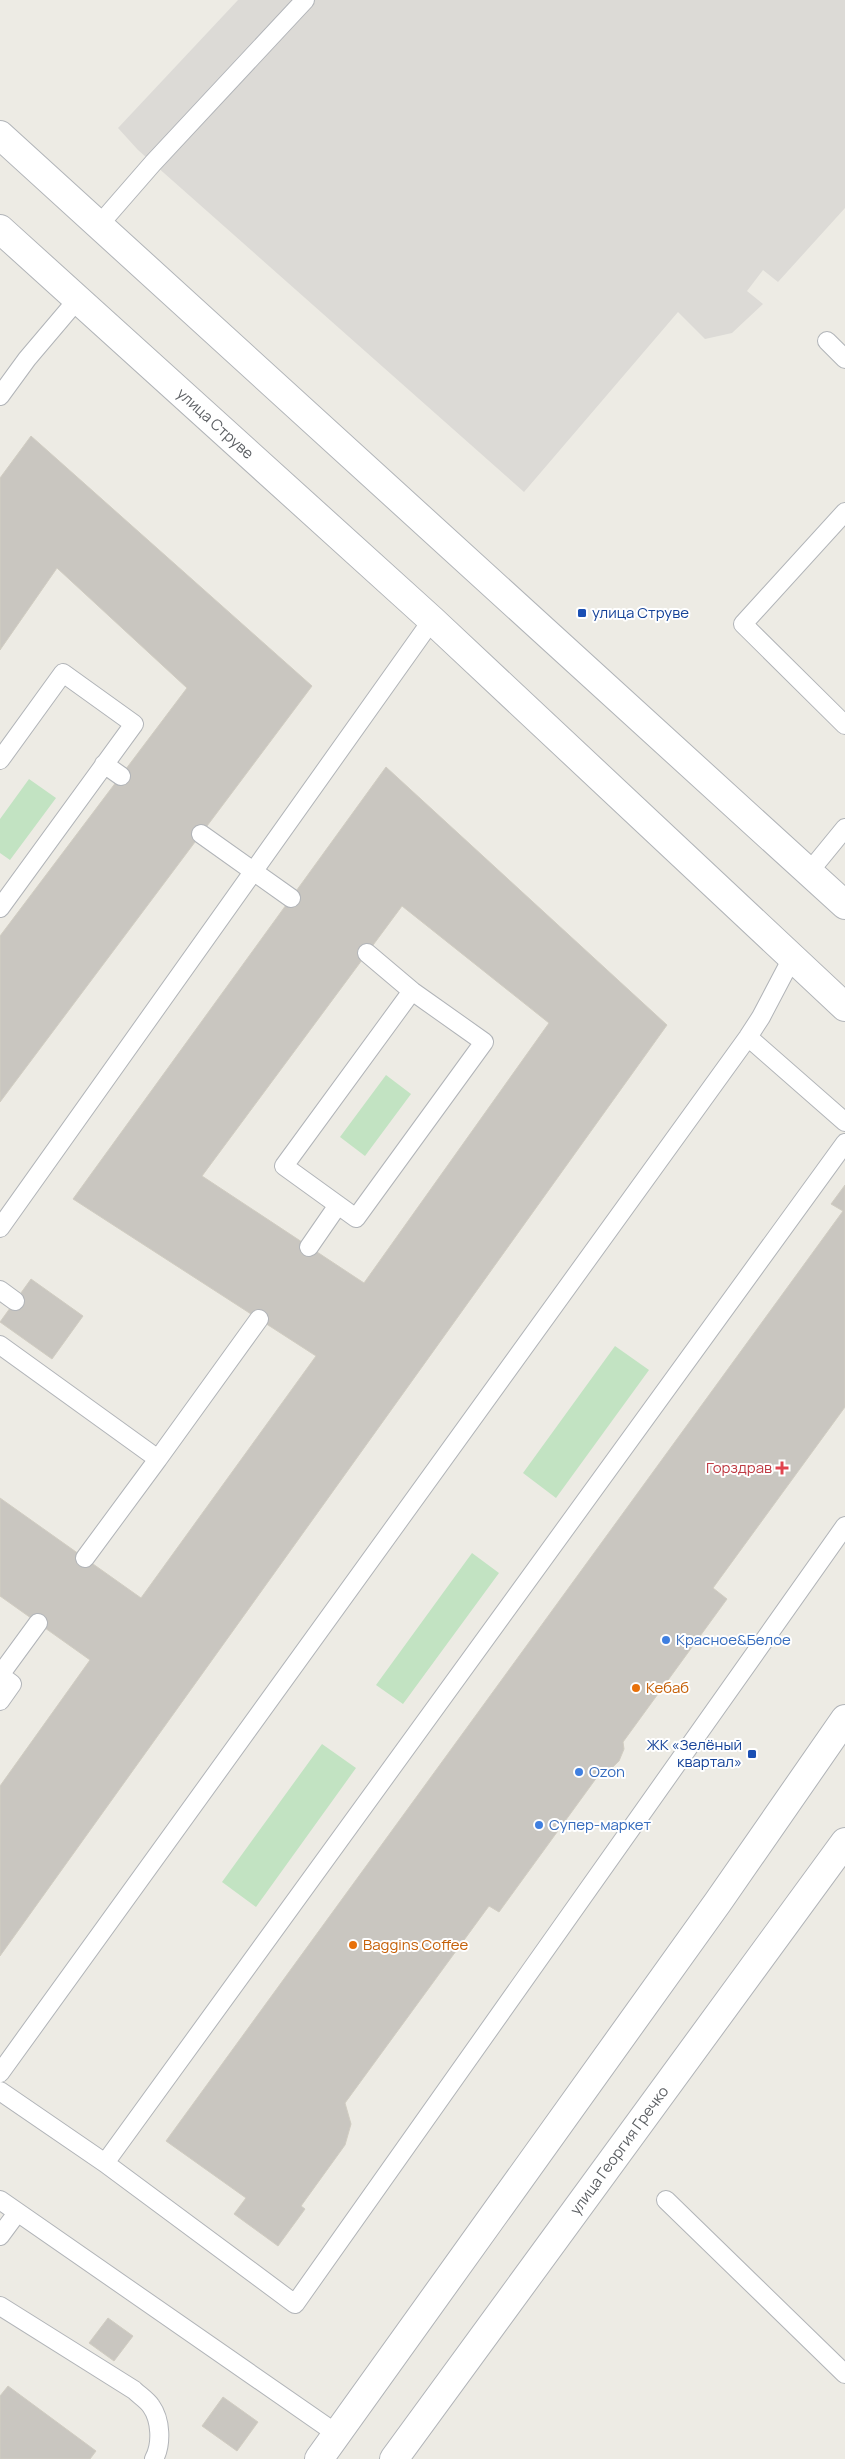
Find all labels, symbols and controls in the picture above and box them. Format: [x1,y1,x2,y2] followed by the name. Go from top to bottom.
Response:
[172,383,259,464] street label: улица Струве
[592,602,689,623] place label: улица Струве
[576,607,588,619] marker: улица Струве
[706,1457,772,1478] place label: Горздрав
[776,1462,788,1474] marker: Горздрав
[676,1629,791,1650] place label: Красное&Белое
[660,1634,672,1646] marker: Красное&Белое
[646,1677,689,1698] place label: Кебаб
[630,1682,642,1694] marker: Кебаб
[646,1734,742,1772] place label: ЖК «Зелёный квартал»
[746,1748,758,1760] marker: ЖК «Зелёный квартал»
[589,1761,625,1782] place label: Ozon
[573,1766,585,1778] marker: Ozon
[549,1814,652,1835] place label: Супер-маркет
[533,1819,545,1831] marker: Супер-маркет
[363,1934,469,1955] place label: Baggins Coffee
[347,1939,359,1951] marker: Baggins Coffee
[565,2081,673,2219] street label: улица Георгия Гречко

